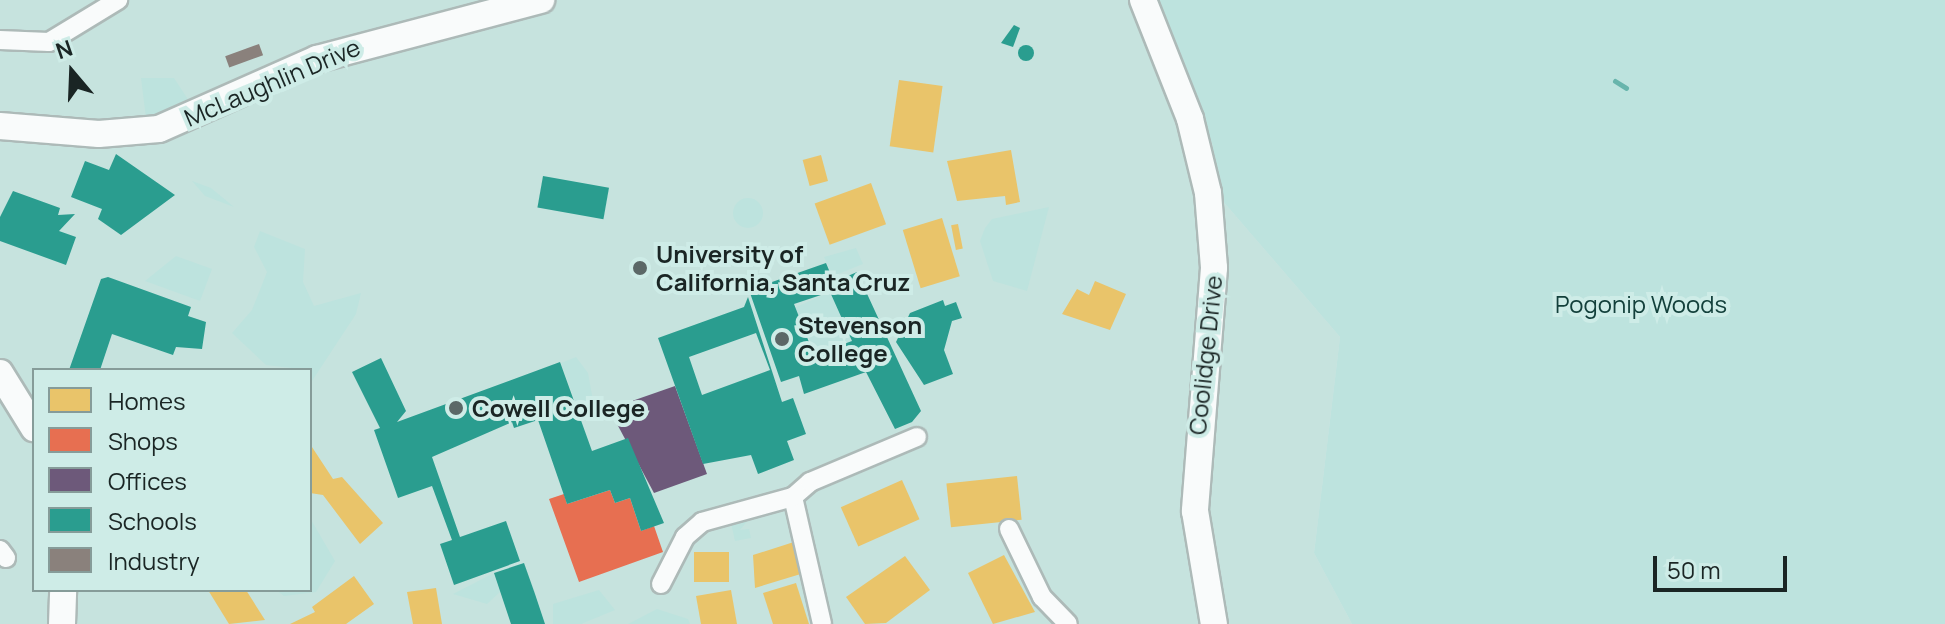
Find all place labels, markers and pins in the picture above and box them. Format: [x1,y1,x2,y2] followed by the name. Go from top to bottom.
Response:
[656,240,910,296] place label: University of California, Santa Cruz
[631,259,649,277] marker: University of California, Santa Cruz
[798,311,922,367] place label: Stevenson College
[773,330,791,348] marker: Stevenson College
[472,394,645,422] place label: Cowell College
[447,399,465,417] marker: Cowell College

